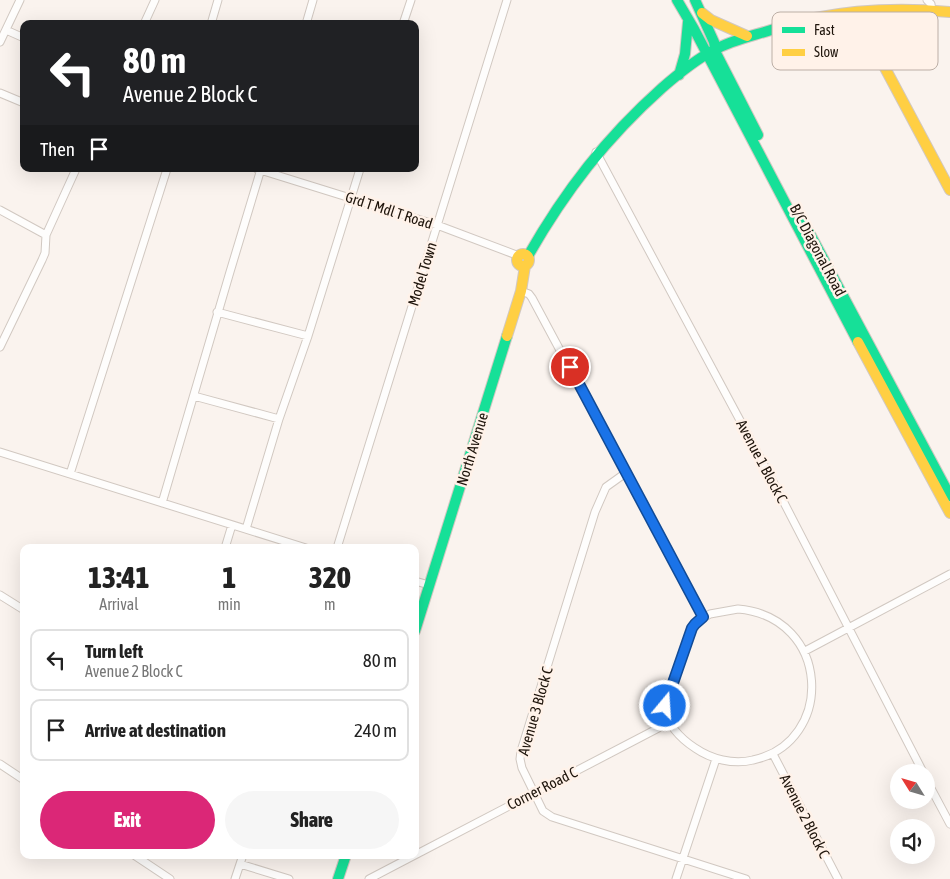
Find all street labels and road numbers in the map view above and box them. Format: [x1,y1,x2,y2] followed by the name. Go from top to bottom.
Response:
[343,188,435,232] street label: Grd T Mdl T Road
[787,201,849,299] street label: B/C Diagonal Road
[404,240,440,308] street label: Model Town
[453,410,491,488] street label: North Avenue
[733,417,791,506] street label: Avenue 1 Block C
[514,664,556,757] street label: Avenue 3 Block C
[504,763,580,813] street label: Corner Road C
[777,771,833,861] street label: Avenue 2 Block C

